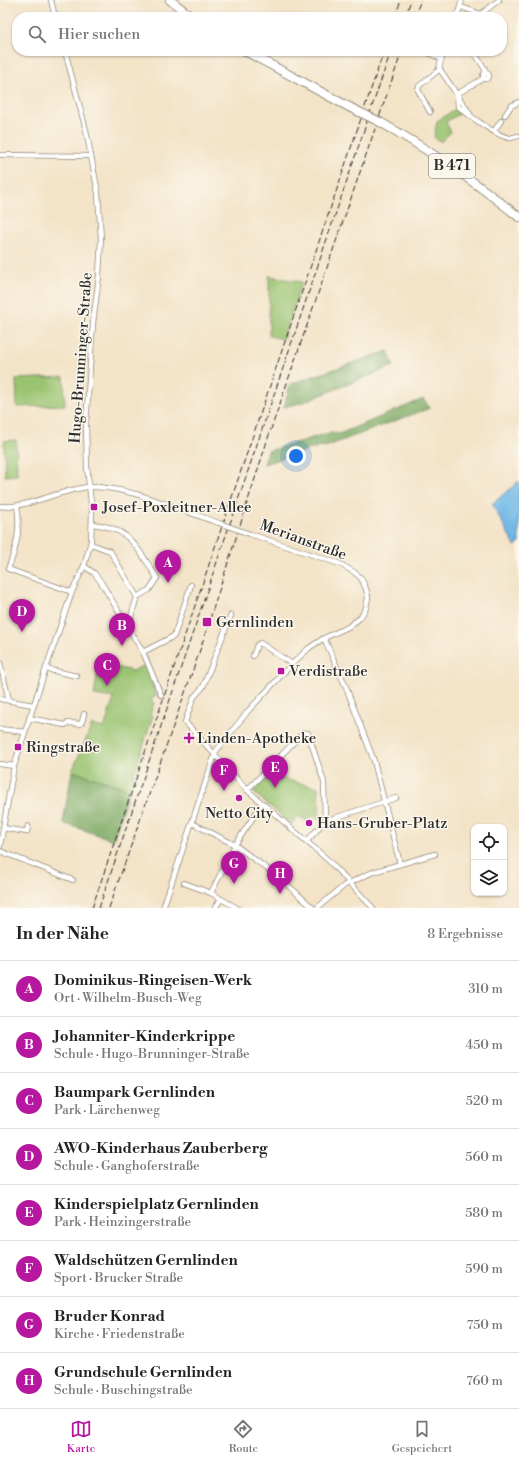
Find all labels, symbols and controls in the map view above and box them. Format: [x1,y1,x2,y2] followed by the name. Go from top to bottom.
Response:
[12,12,507,56] search box
[26,23,48,45] icon: search
[58,25,140,44] text: Hier suchen
[429,154,475,178] road number: B 471
[66,272,96,444] street label: Hugo-Brunninger-Straße
[286,446,306,466] your location
[101,498,252,517] place label: Josef-Poxleitner-Allee
[89,502,99,512] marker: Josef-Poxleitner-Allee
[257,515,349,565] street label: Merianstraße
[155,550,181,583] pin: A
[9,599,35,632] pin: D
[109,613,135,646] pin: B
[216,613,294,632] place label: Gernlinden
[201,616,213,628] marker: Gernlinden
[94,653,120,686] pin: C
[288,662,368,681] place label: Verdistraße
[276,666,286,676] marker: Verdistraße
[197,729,316,748] place label: Linden-Apotheke
[184,733,194,743] marker: Linden-Apotheke
[26,738,100,757] place label: Ringstraße
[13,742,23,752] marker: Ringstraße
[262,755,288,788] pin: E
[211,758,237,791] pin: F
[234,793,244,803] marker: Netto City
[205,804,274,823] place label: Netto City
[317,814,447,833] place label: Hans-Gruber-Platz
[304,818,314,828] marker: Hans-Gruber-Platz
[471,824,507,896] map controls
[471,824,507,860] button: locate
[221,851,247,884] pin: G
[471,860,507,896] button: layers
[267,861,293,894] pin: H
[16,923,109,945] text: In der Nähe
[427,926,503,942] text: 8 Ergebnisse
[54,971,252,990] text: Dominikus-Ringeisen-Werk
[24,981,34,997] text: A
[468,981,503,997] text: 310 m
[54,990,202,1006] text: Ort · Wilhelm-Busch-Weg
[54,1027,235,1046] text: Johanniter-Kinderkrippe
[24,1037,34,1053] text: B
[465,1037,503,1053] text: 450 m
[54,1046,250,1062] text: Schule · Hugo-Brunninger-Straße
[54,1083,215,1102] text: Baumpark Gernlinden
[24,1093,34,1109] text: C
[466,1093,503,1109] text: 520 m
[54,1102,160,1118] text: Park · Lärchenweg
[54,1139,268,1158] text: AWO-Kinderhaus Zauberberg
[24,1149,34,1165] text: D
[465,1149,503,1165] text: 560 m
[54,1158,200,1174] text: Schule · Ganghoferstraße
[54,1195,259,1214] text: Kinderspielplatz Gernlinden
[24,1205,34,1221] text: E
[465,1205,503,1221] text: 580 m
[54,1214,191,1230] text: Park · Heinzingerstraße
[54,1251,238,1270] text: Waldschützen Gernlinden
[24,1261,34,1277] text: F
[465,1261,503,1277] text: 590 m
[54,1270,183,1286] text: Sport · Brucker Straße
[54,1307,165,1326] text: Bruder Konrad
[24,1317,34,1333] text: G
[467,1317,503,1333] text: 750 m
[54,1326,185,1342] text: Kirche · Friedenstraße
[54,1363,232,1382] text: Grundschule Gernlinden
[24,1373,34,1389] text: H
[466,1373,503,1389] text: 760 m
[54,1382,193,1398] text: Schule · Buschingstraße
[67,1418,95,1456] tab: Karte
[229,1418,258,1456] tab: Route
[392,1418,452,1456] tab: Gespeichert

